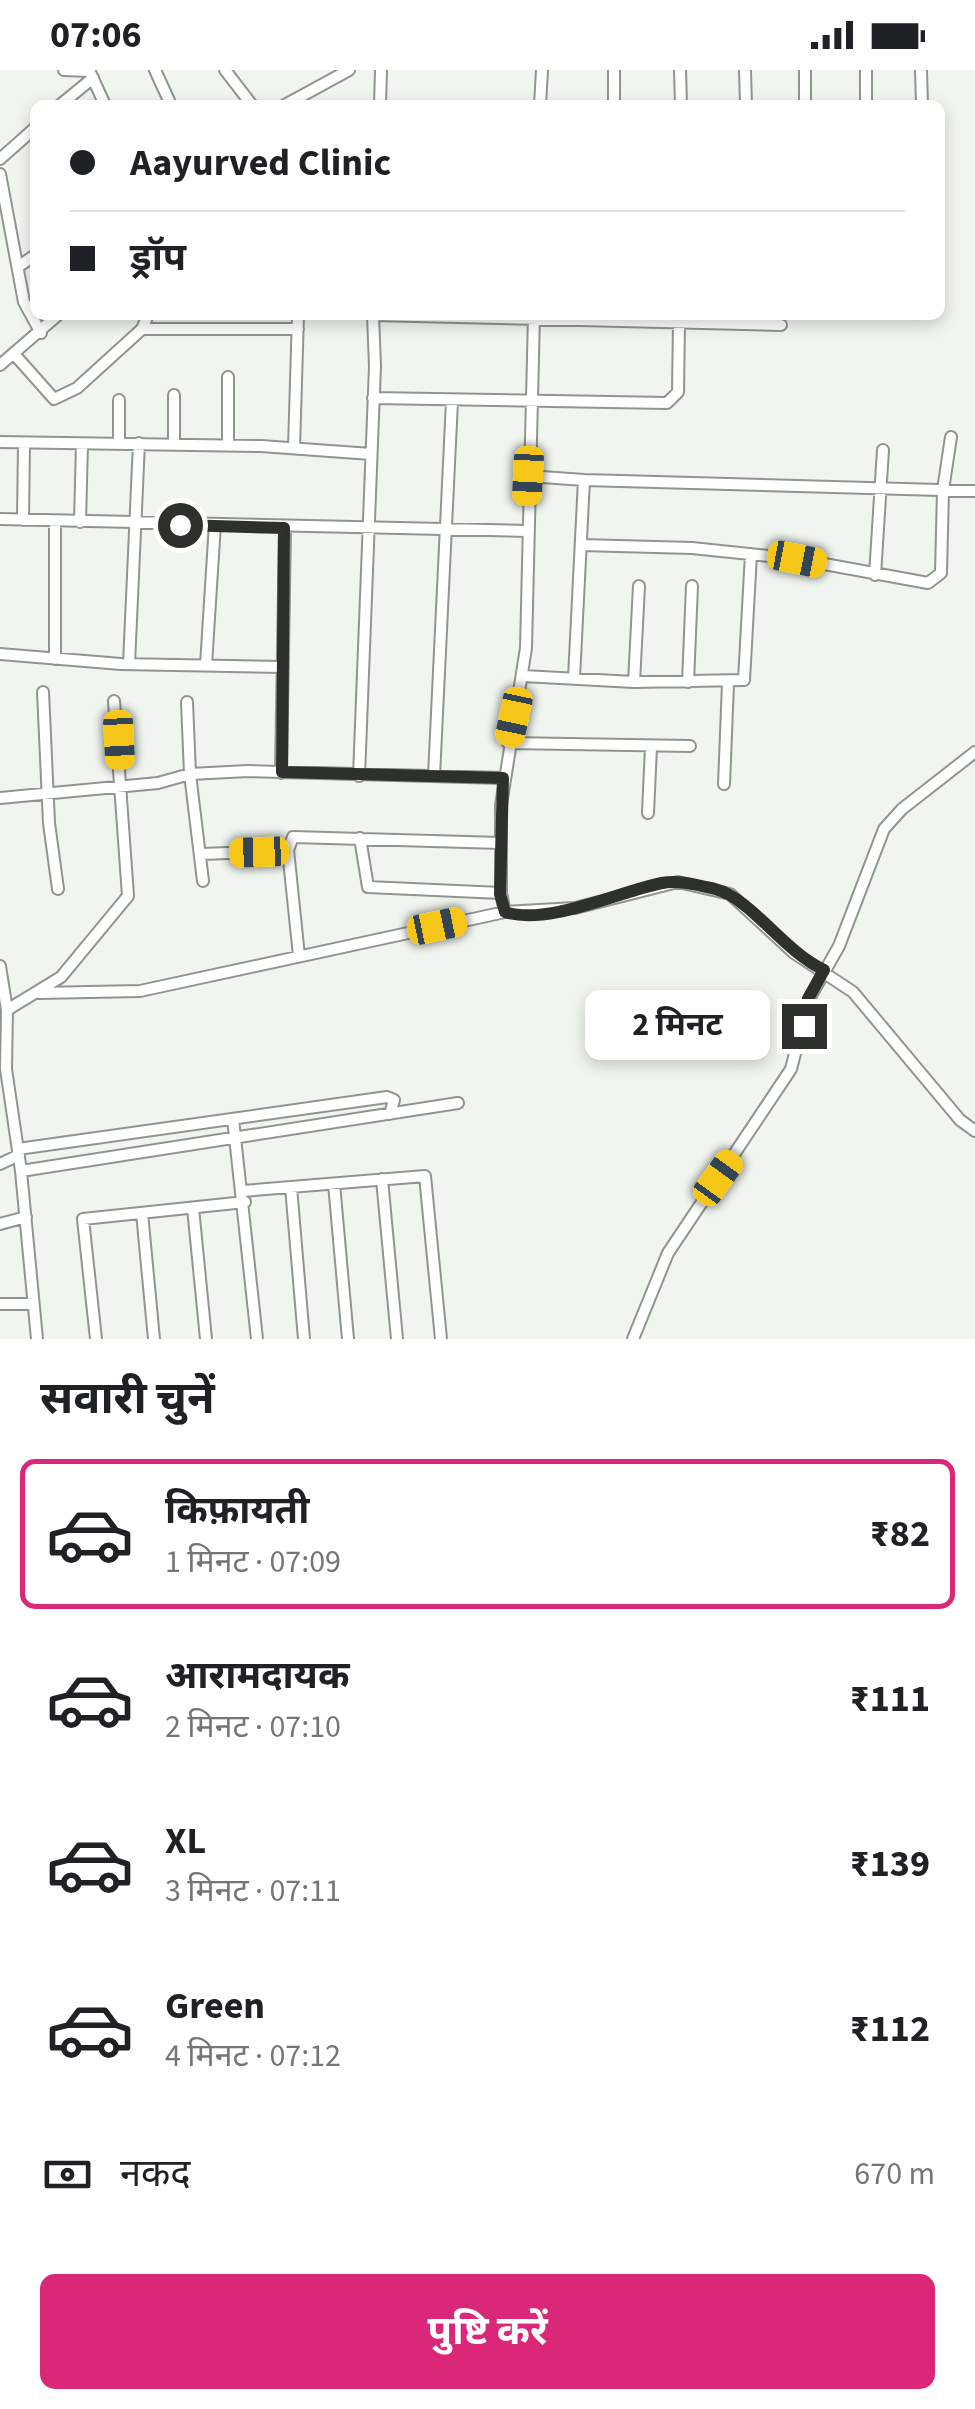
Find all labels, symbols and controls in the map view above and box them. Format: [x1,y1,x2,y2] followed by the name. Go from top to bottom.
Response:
[50,8,142,62] text: 07:06
[130,136,391,190] text: Aayurved Clinic
[130,231,186,285] text: ड्रॉप
[511,445,545,507] car
[158,503,203,548] route start
[765,539,829,579] car
[493,685,535,749] car
[102,709,136,771] car
[228,836,290,868] car
[405,905,469,947] car
[584,991,769,1061] callout: 2 मिनट
[632,1002,723,1048] text: 2 मिनट
[782,1004,827,1049] route end
[688,1145,748,1211] car
[40,1367,215,1431] text: सवारी चुनें
[165,1484,309,1538] text: किफ़ायती
[45,1489,135,1579] icon: car
[870,1507,930,1561] text: ₹82
[165,1539,341,1585] text: 1 मिनट · 07:09
[165,1649,349,1703] text: आरामदायक
[45,1654,135,1744] icon: car
[850,1672,930,1726] text: ₹111
[165,1704,341,1750] text: 2 मिनट · 07:10
[165,1814,206,1868] text: XL
[45,1819,135,1909] icon: car
[850,1837,930,1891] text: ₹139
[165,1868,341,1914] text: 3 मिनट · 07:11
[165,1979,265,2033] text: Green
[45,1984,135,2074] icon: car
[850,2002,930,2056] text: ₹112
[165,2033,341,2079] text: 4 मिनट · 07:12
[40,2147,95,2202] icon: cash
[120,2147,190,2201] text: नकद
[854,2151,935,2197] text: 670 m
[40,2274,935,2389] button: पुष्टि करें

